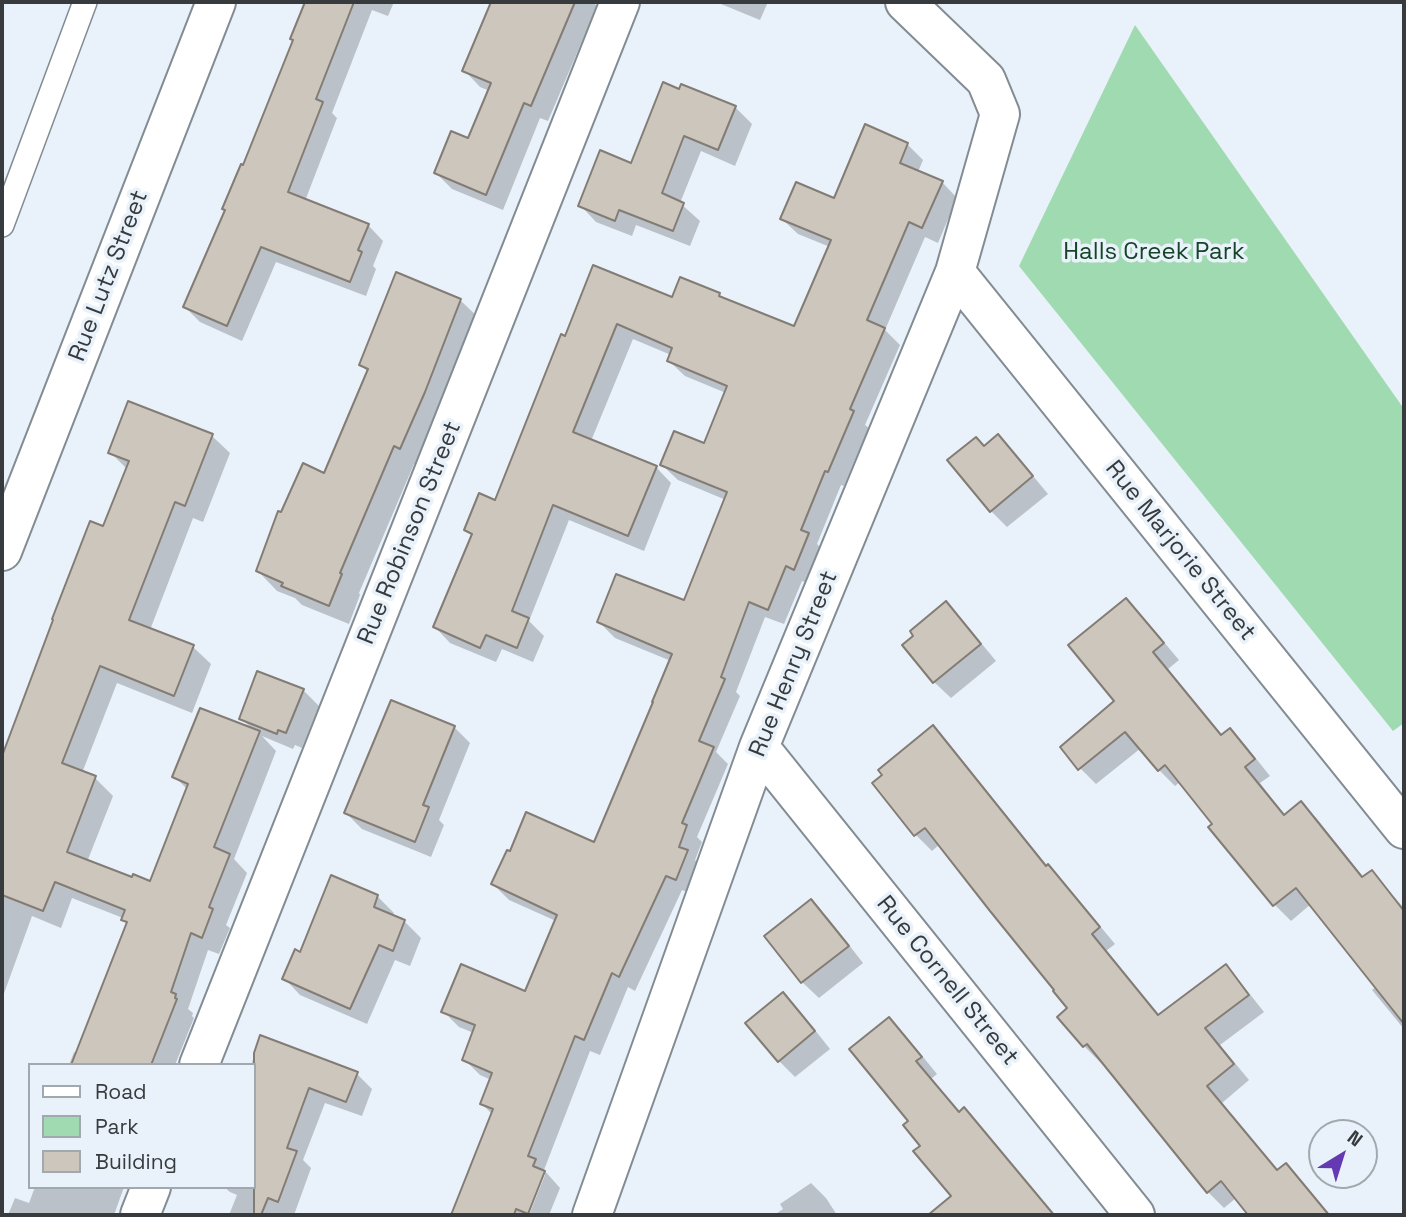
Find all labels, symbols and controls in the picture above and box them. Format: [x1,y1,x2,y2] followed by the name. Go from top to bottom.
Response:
[63,186,155,366] street label: Rue Lutz Street
[1063,238,1245,266] park label: Halls Creek Park
[352,417,468,649] street label: Rue Robinson Street
[1099,455,1261,647] street label: Rue Marjorie Street
[744,567,844,761] street label: Rue Henry Street
[870,890,1024,1072] street label: Rue Cornell Street
[28,1063,256,1189] legend
[95,1078,147,1105] text: Road
[95,1113,139,1140] text: Park
[1308,1119,1378,1189] north arrow
[1342,1125,1368,1152] text: N
[95,1148,177,1175] text: Building

